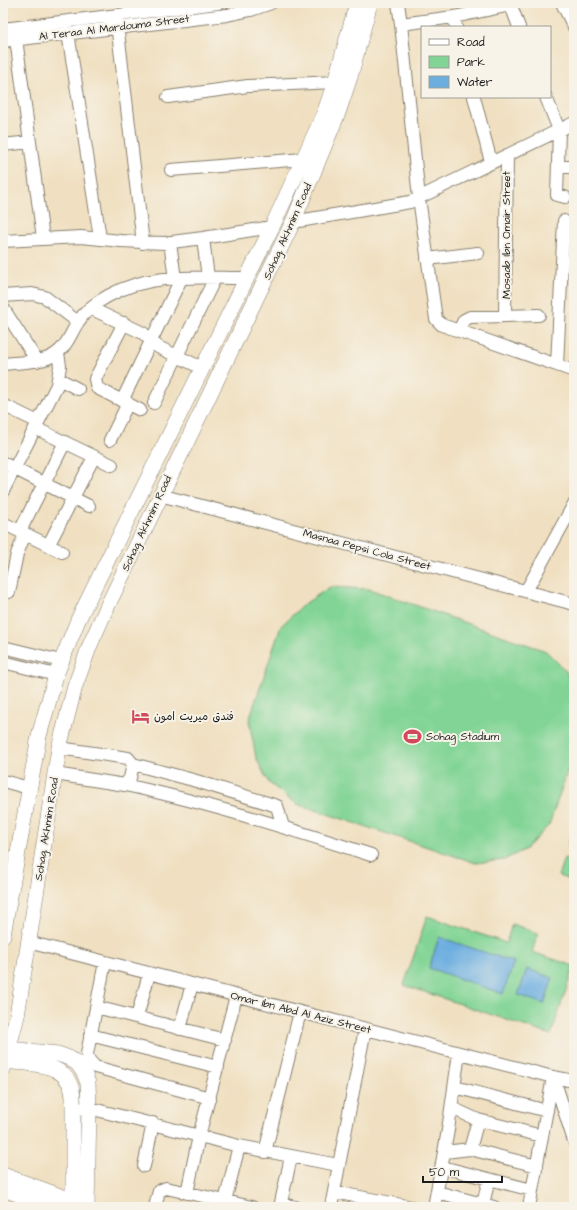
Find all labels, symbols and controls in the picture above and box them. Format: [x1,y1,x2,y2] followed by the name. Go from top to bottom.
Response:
[38,11,191,44] street label: Al Teraa Al Mardouma Street
[421,26,551,98] legend
[457,34,485,51] text: Road
[457,54,485,71] text: Park
[457,74,493,91] text: Water
[499,170,514,299] street label: Mosaab Ibn Omair Street
[259,180,317,282] street label: Sohag, Akhmim Road
[118,473,176,574] street label: Sohag, Akhmim Road
[301,525,433,574] street label: Masnaa Pepsi Cola Street
[131,706,151,726] hotel icon: فندق ميريت امون
[154,709,234,724] place label: فندق ميريت امون
[403,726,423,746] sports icon: Sohag Stadium
[426,729,499,745] place label: Sohag Stadium
[31,776,63,882] street label: Sohag, Akhmim Road
[229,988,373,1037] street label: Omar Ibn Abd Al Aziz Street
[423,1158,502,1184] scale bar
[429,1164,460,1181] text: 50 m

